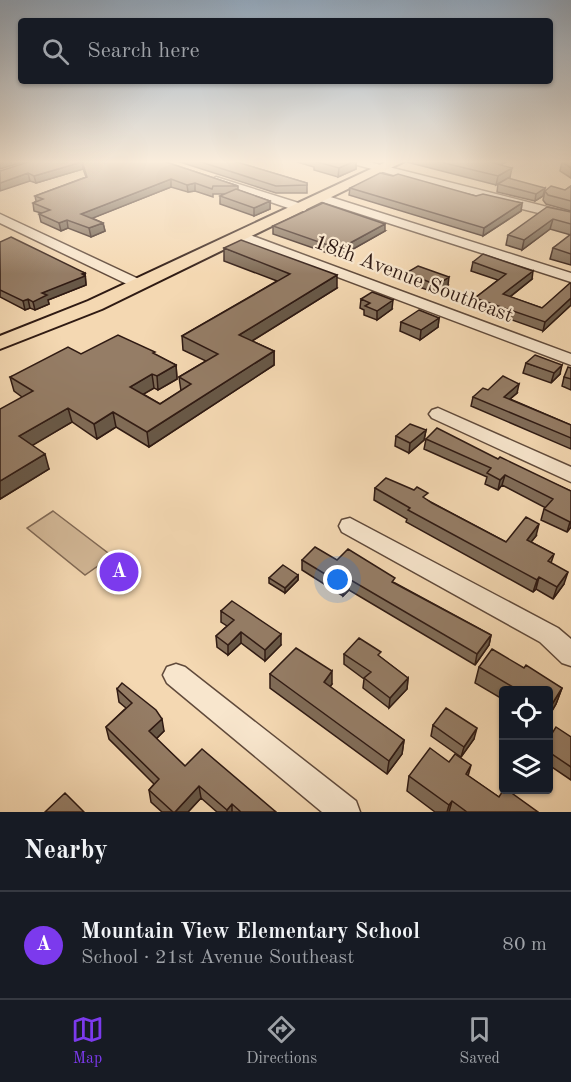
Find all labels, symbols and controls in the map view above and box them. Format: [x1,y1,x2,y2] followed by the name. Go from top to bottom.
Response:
[18,18,553,84] search box
[39,35,72,68] icon: search
[87,40,200,62] text: Search here
[311,232,516,327] street label: 18th Avenue Southeast
[100,550,138,594] pin: A
[323,565,352,594] your location
[499,686,553,794] map controls
[499,686,553,740] button: locate
[499,740,553,794] button: layers
[24,838,108,864] text: Nearby
[81,921,420,943] text: Mountain View Elementary School
[36,935,51,955] text: A
[502,935,547,955] text: 80 m
[81,948,354,968] text: School · 21st Avenue Southeast
[71,1013,104,1069] tab: Map
[246,1013,317,1069] tab: Directions
[459,1013,500,1069] tab: Saved

